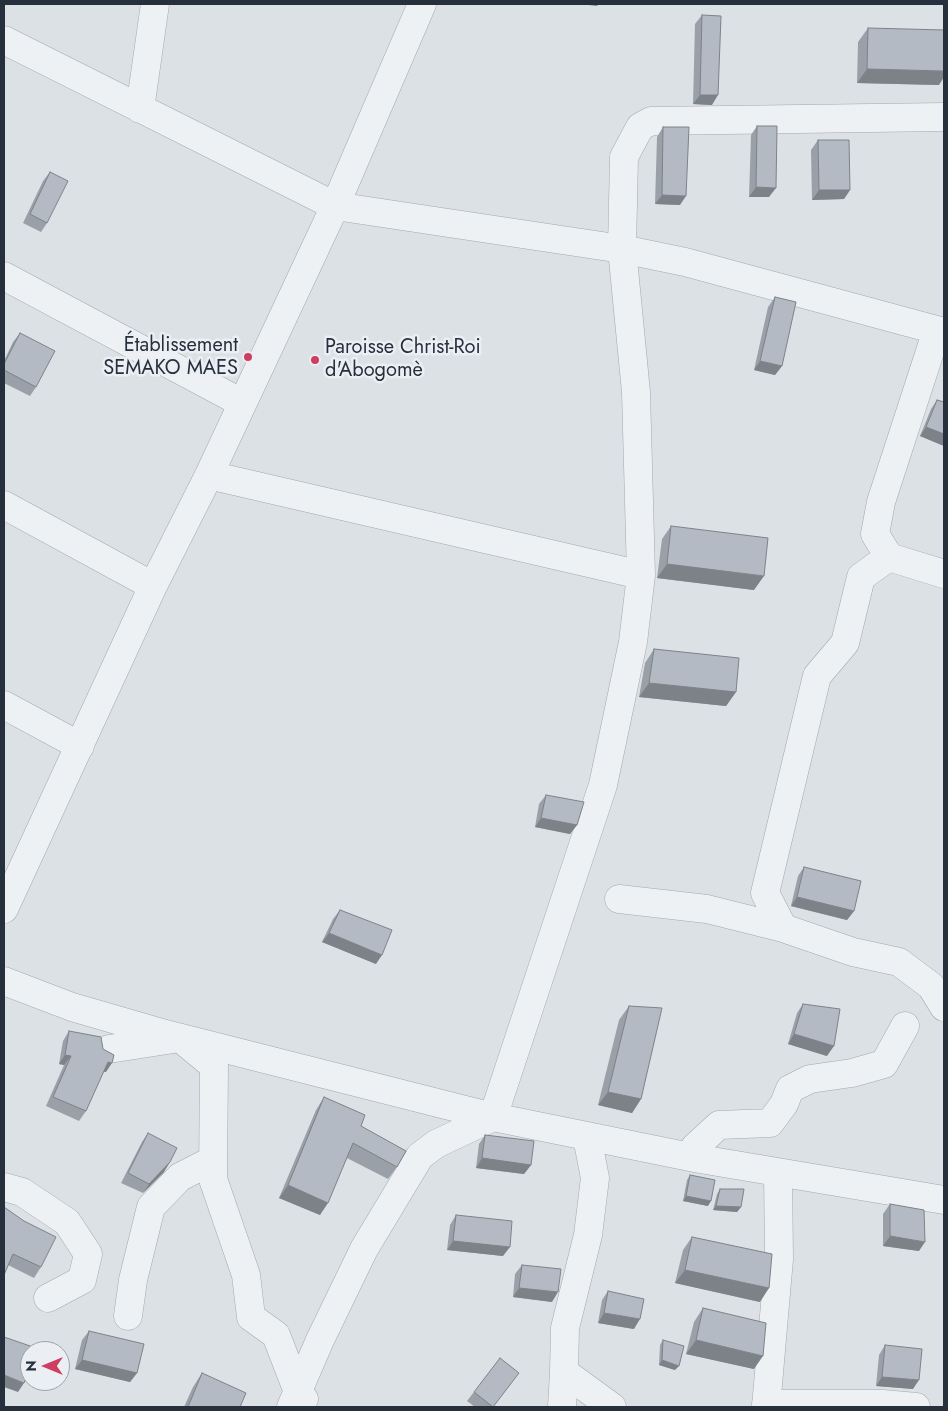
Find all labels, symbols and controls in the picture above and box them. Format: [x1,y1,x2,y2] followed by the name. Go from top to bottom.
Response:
[103,334,238,381] place label: Établissement SEMAKO MAES
[325,336,481,383] place label: Paroisse Christ-Roi d'Abogomè
[242,351,254,363] marker: Établissement SEMAKO MAES
[309,354,321,366] marker: Paroisse Christ-Roi d'Abogomè
[20,1341,70,1391] north arrow
[21,1360,41,1372] text: N

